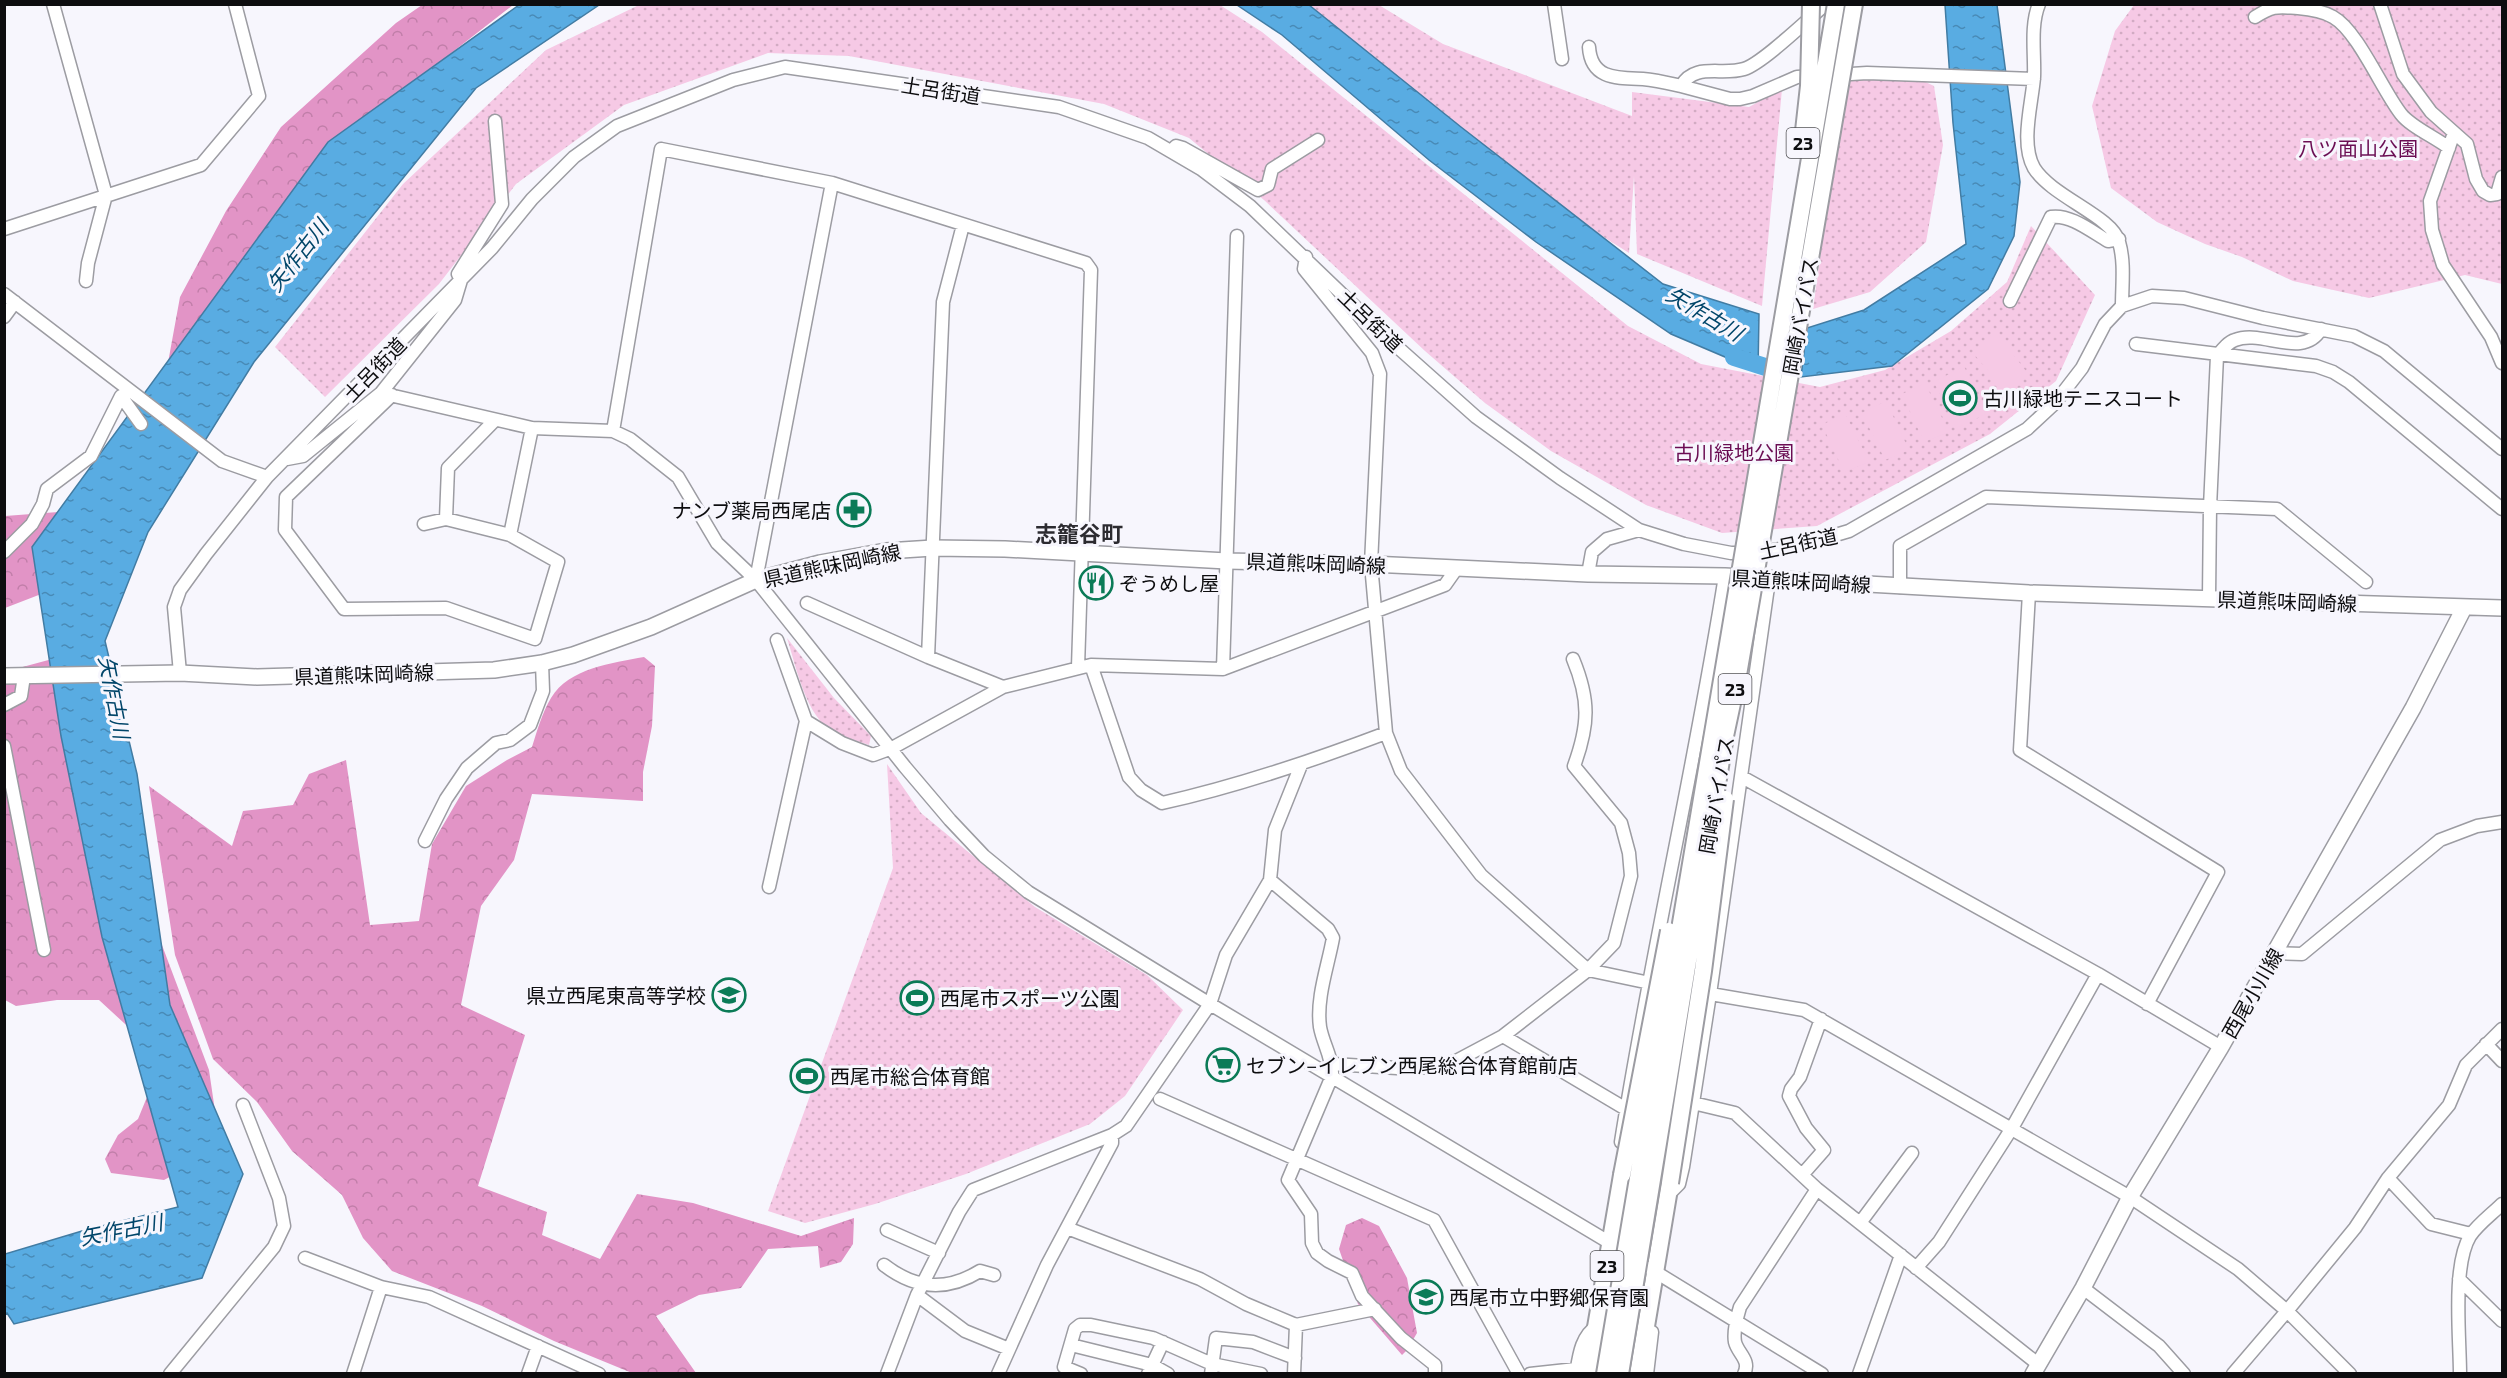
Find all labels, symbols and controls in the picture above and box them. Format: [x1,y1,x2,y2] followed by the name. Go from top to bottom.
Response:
[900,72,982,108] street label: 土呂街道
[1786,128,1820,158] road number: 23
[2298,136,2418,160] park label: 八ツ面山公園
[261,213,334,296] water label: 矢作古川
[1778,255,1822,377] street label: 岡崎バイパス
[1663,281,1749,346] water label: 矢作古川
[1334,284,1408,356] street label: 土呂街道
[338,332,410,406] street label: 土呂街道
[1942,380,1978,416] sports icon: 古川緑地テニスコート
[1983,386,2183,410] place label: 古川緑地テニスコート
[1674,440,1794,464] park label: 古川緑地公園
[836,492,872,528] pharmacy icon: ナンブ薬局西尾店
[672,498,831,522] place label: ナンブ薬局西尾店
[1035,520,1123,546] district label: 志籠谷町
[1756,523,1840,563] street label: 土呂街道
[761,539,903,591] street label: 県道熊味岡崎線
[1246,549,1386,577] street label: 県道熊味岡崎線
[1078,565,1114,601] restaurant icon: ぞうめし屋
[1730,565,1872,597] street label: 県道熊味岡崎線
[1119,571,1219,595] place label: ぞうめし屋
[2217,587,2357,615] street label: 県道熊味岡崎線
[95,653,136,743] water label: 矢作古川
[294,660,434,688] street label: 県道熊味岡崎線
[1718,674,1752,704] road number: 23
[1694,734,1738,856] street label: 岡崎バイパス
[2217,944,2287,1042] street label: 西尾小川線
[711,977,747,1013] school or university icon: 県立西尾東高等学校
[899,980,935,1016] sports icon: 西尾市スポーツ公園
[526,983,706,1007] place label: 県立西尾東高等学校
[940,986,1120,1010] place label: 西尾市スポーツ公園
[1205,1047,1241,1083] supermarket icon: セブン−イレブン西尾総合体育館前店
[1246,1053,1578,1077] place label: セブン−イレブン西尾総合体育館前店
[789,1058,825,1094] sports icon: 西尾市総合体育館
[830,1064,990,1088] place label: 西尾市総合体育館
[77,1208,167,1249] water label: 矢作古川
[1590,1251,1624,1281] road number: 23
[1408,1279,1444,1315] school or university icon: 西尾市立中野郷保育園
[1449,1285,1649,1309] place label: 西尾市立中野郷保育園

